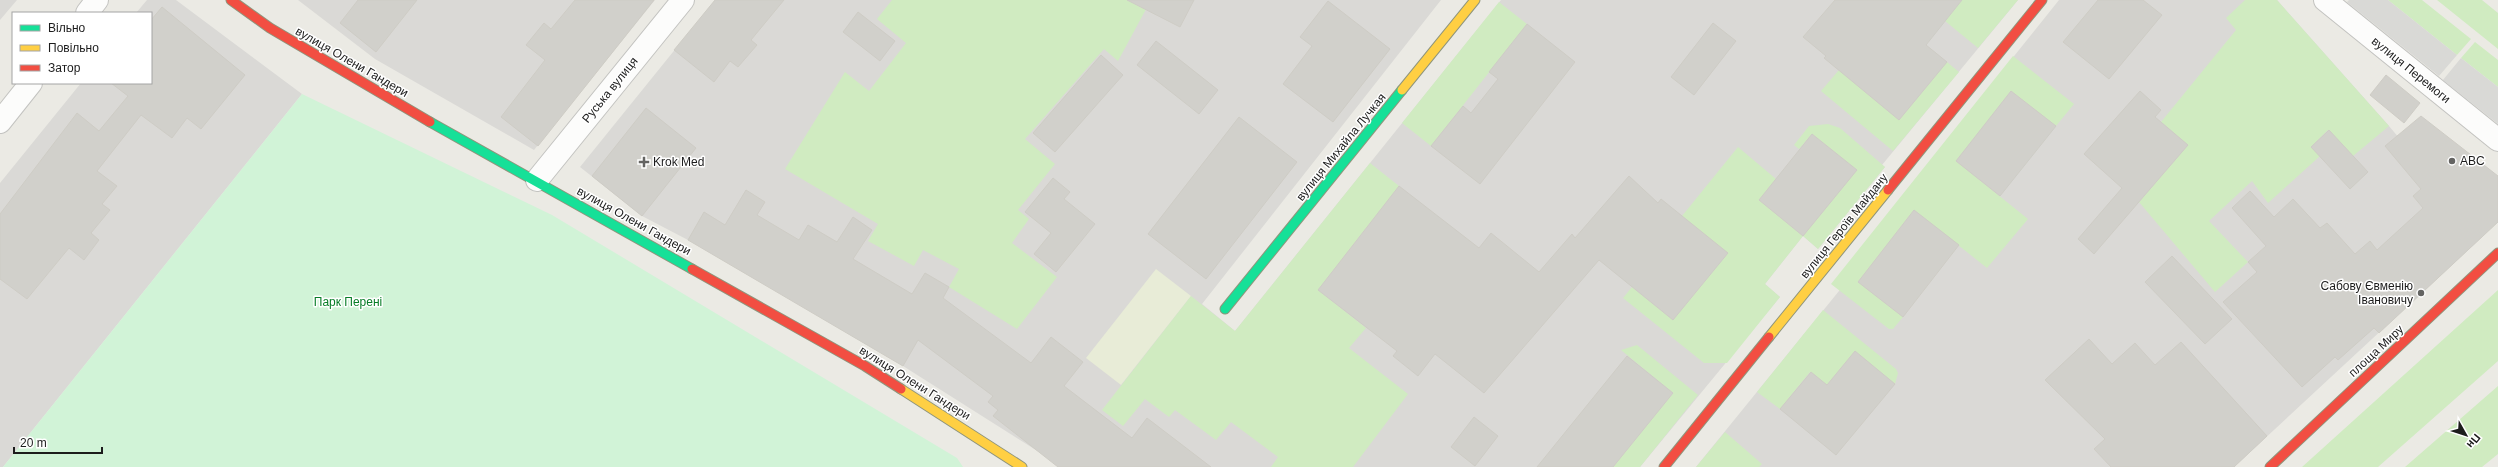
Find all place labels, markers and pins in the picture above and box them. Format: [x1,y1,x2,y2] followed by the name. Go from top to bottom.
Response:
[2460,154,2485,168] place label: ABC
[653,155,704,169] place label: Krok Med
[638,156,650,168] marker: Krok Med
[2447,156,2457,166] marker: ABC
[2320,279,2413,307] place label: Сабову Євменію Івановичу
[2416,288,2426,298] marker: Сабову Євменію Івановичу

